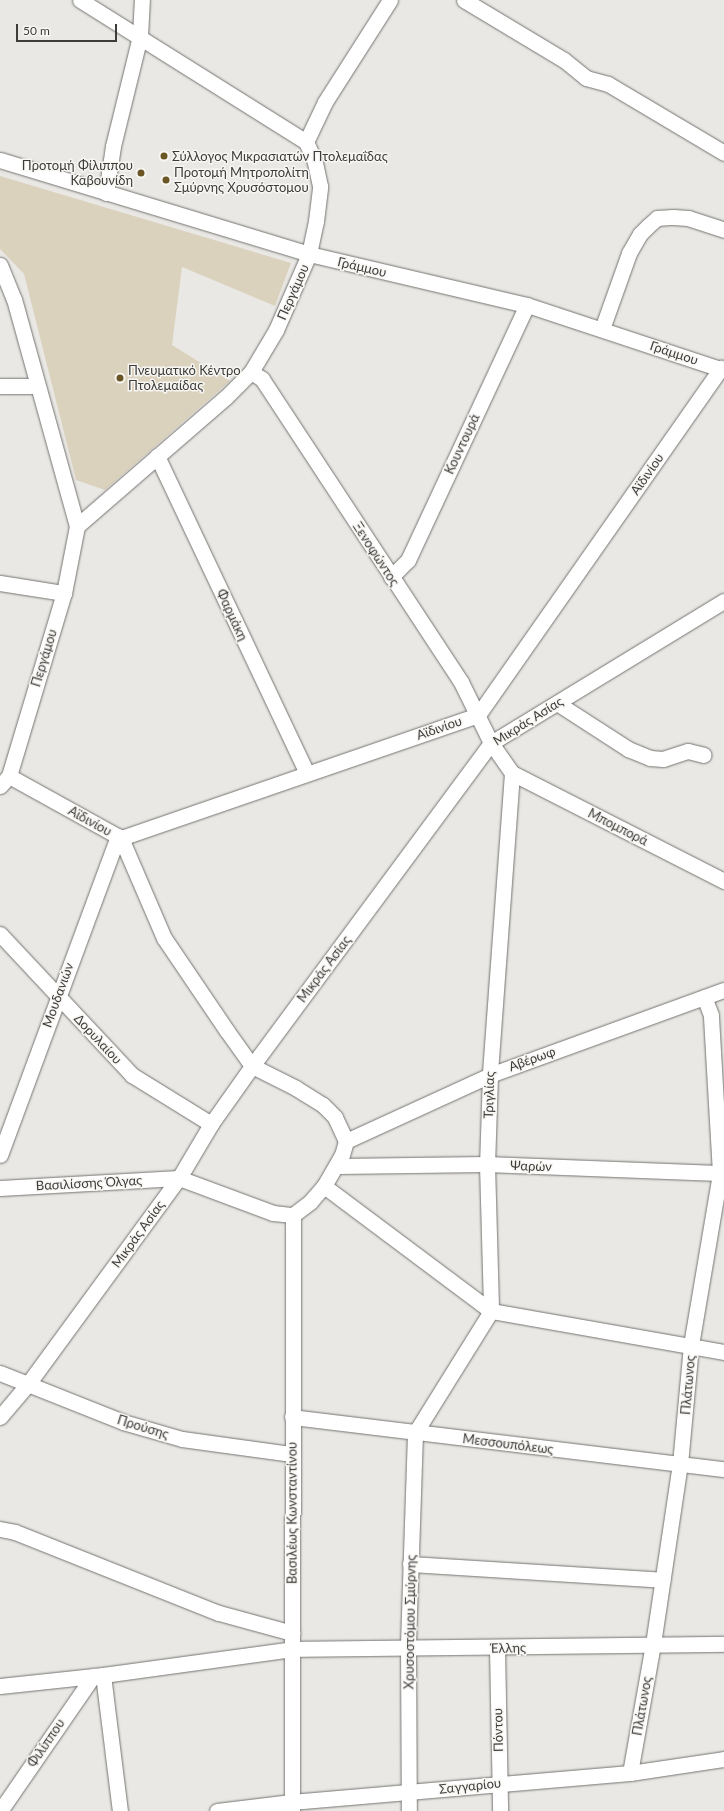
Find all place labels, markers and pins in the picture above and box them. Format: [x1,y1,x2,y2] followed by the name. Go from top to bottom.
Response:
[172,148,388,164] place label: Σύλλογος Μικρασιατών Πτολεμαΐδας
[159,151,169,161] marker: Σύλλογος Μικρασιατών Πτολεμαΐδας
[22,158,133,189] place label: Προτομή Φίλιππου Καβουνίδη
[174,165,309,196] place label: Προτομή Μητροπολίτη Σμύρνης Χρυσόστομου
[136,168,146,178] marker: Προτομή Φίλιππου Καβουνίδη
[161,175,171,185] marker: Προτομή Μητροπολίτη Σμύρνης Χρυσόστομου
[128,363,241,394] place label: Πνευματικό Κέντρο Πτολεμαίδας
[115,373,125,383] marker: Πνευματικό Κέντρο Πτολεμαίδας

